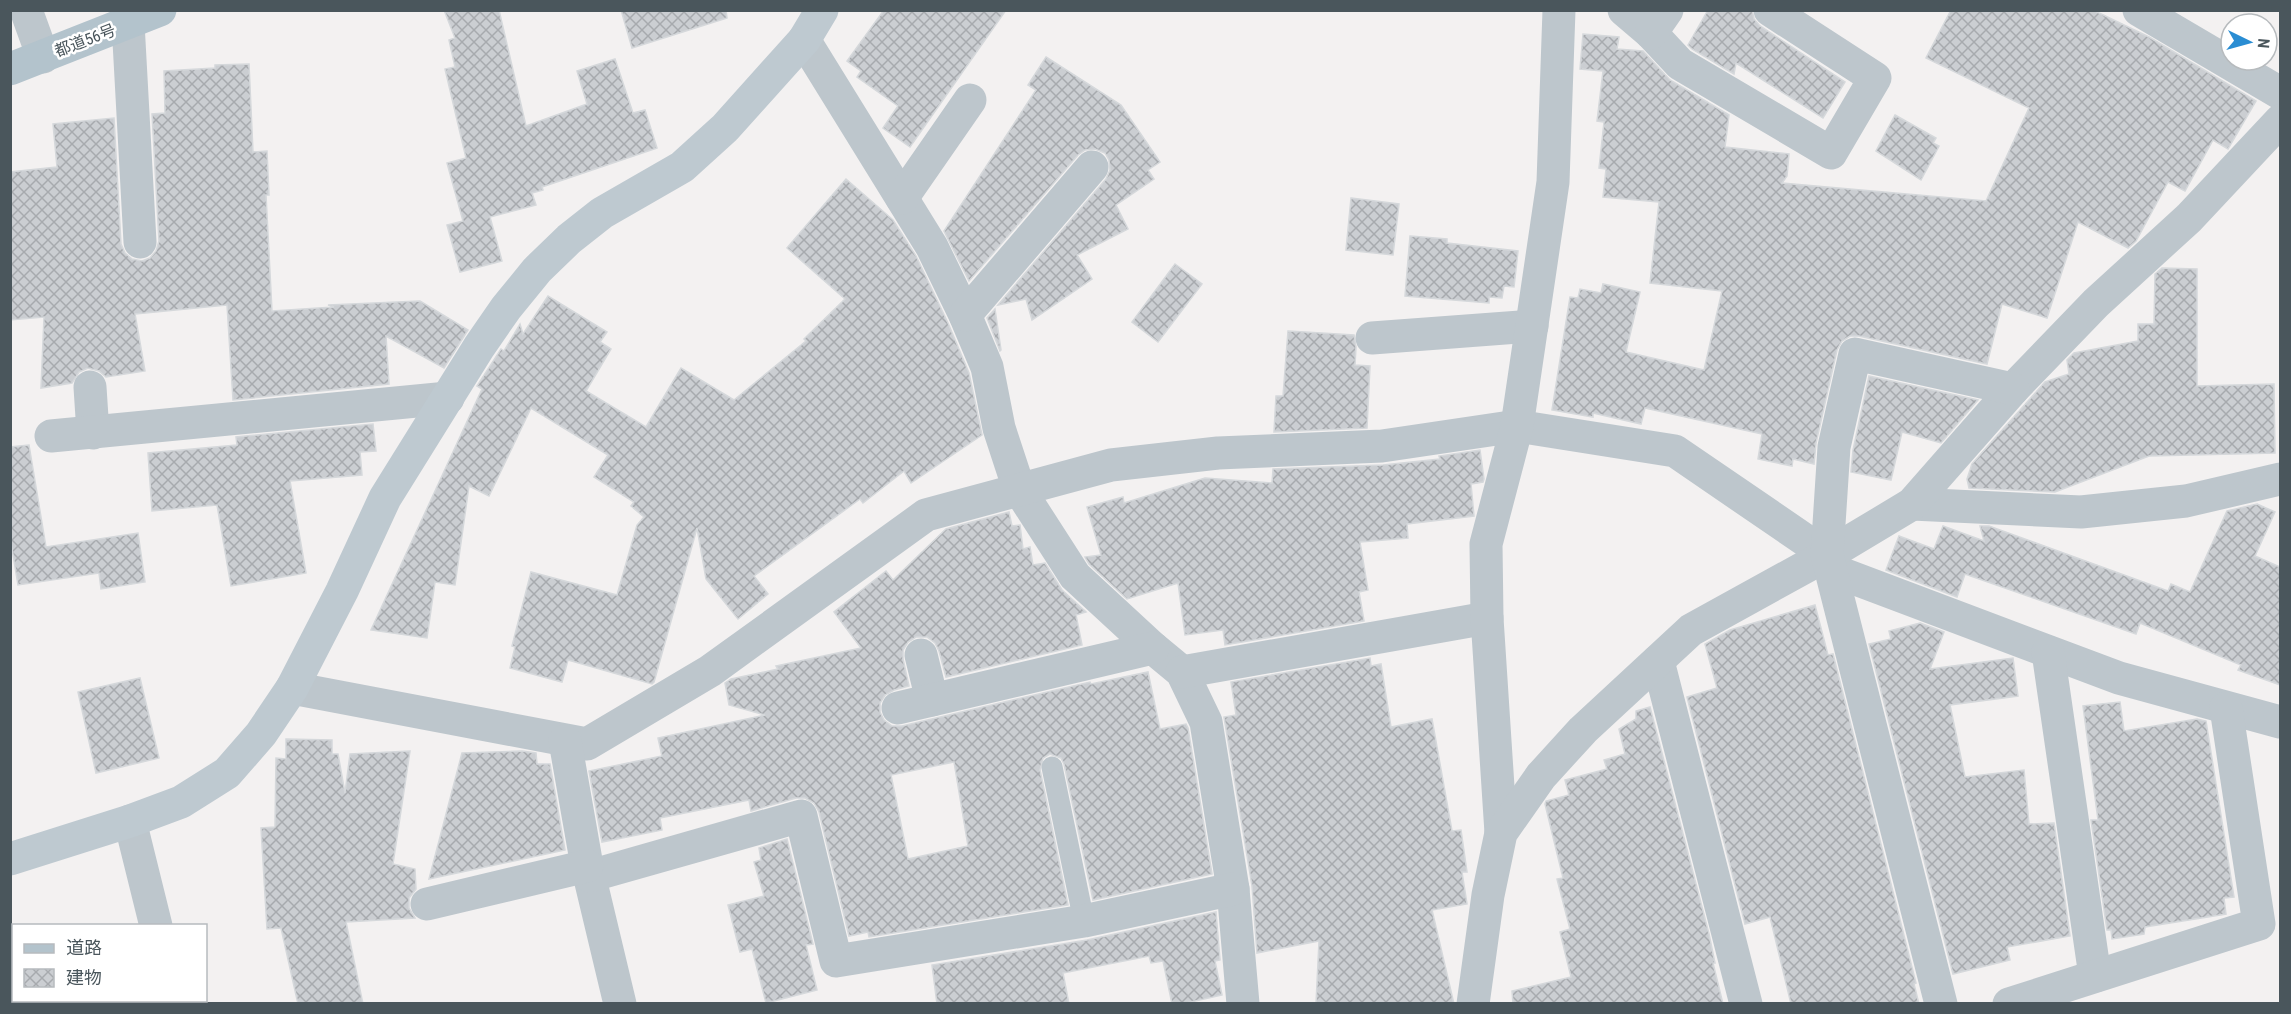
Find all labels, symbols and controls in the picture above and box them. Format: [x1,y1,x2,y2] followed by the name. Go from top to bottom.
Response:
[2219,12,2279,72] north arrow
[52,20,118,61] street label: 都道56号
[2254,38,2273,49] text: N
[12,924,207,1002] legend
[66,937,102,958] text: 道路
[66,967,102,988] text: 建物

